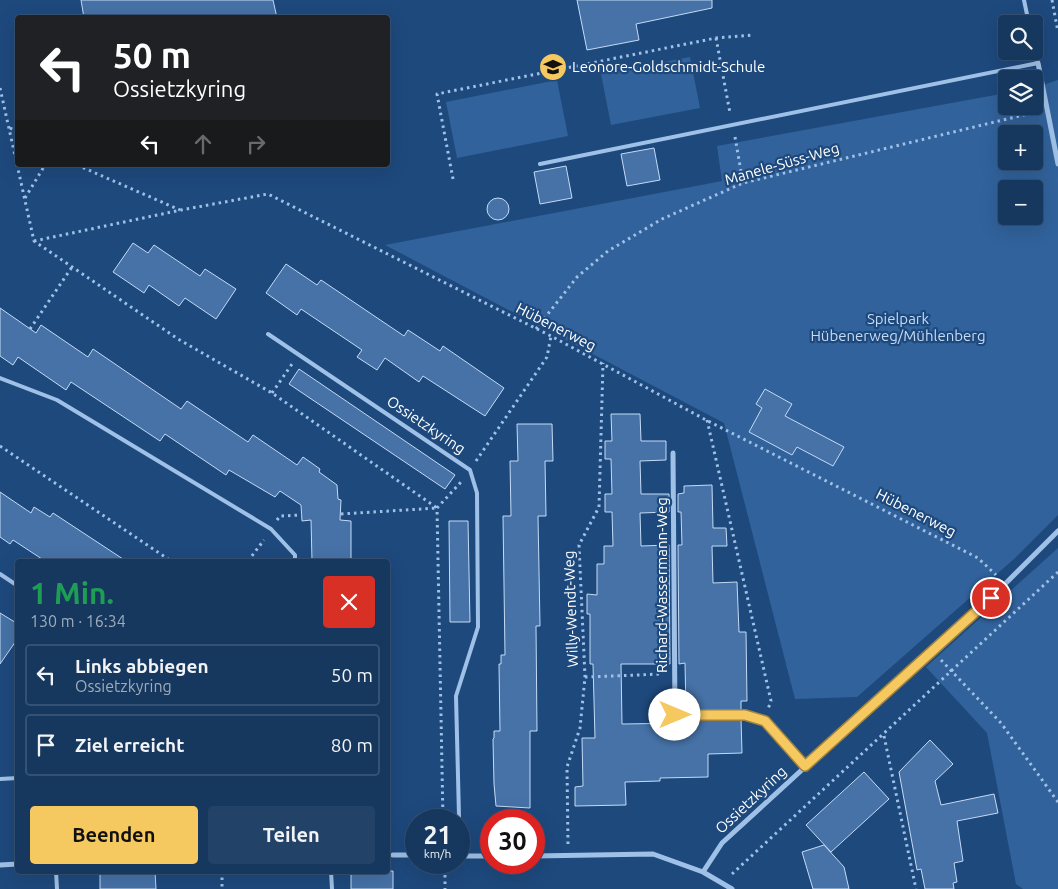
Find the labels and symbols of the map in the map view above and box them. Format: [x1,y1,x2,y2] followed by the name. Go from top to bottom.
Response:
[538,52,568,82] school or university icon: Leonore-Goldschmidt-Schule
[572,58,765,75] place label: Leonore-Goldschmidt-Schule
[723,139,841,188] street label: Manele-Süss-Weg
[513,299,599,354] street label: Hübenerweg
[810,310,986,344] park label: Spielpark Hübenerweg/Mühlenberg
[384,392,469,457] street label: Ossietzkyring
[873,485,959,540] street label: Hübenerweg
[653,497,670,673] street label: Richard-Wassermann-Weg
[560,550,581,668] street label: Willy-Wendt-Weg
[970,577,1012,619] pin
[648,688,700,740] position arrow
[712,762,790,837] street label: Ossietzkyring
[480,809,545,874] speed limit sign: 30

